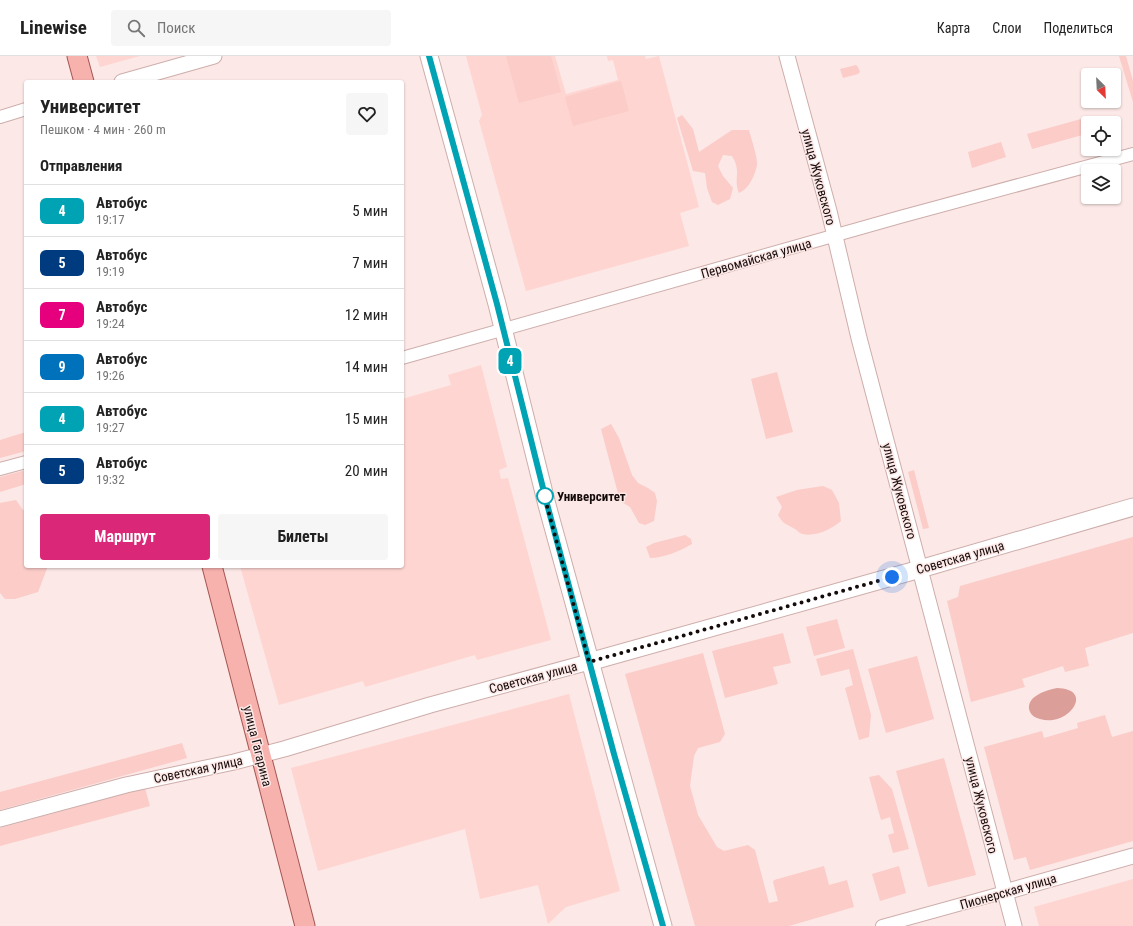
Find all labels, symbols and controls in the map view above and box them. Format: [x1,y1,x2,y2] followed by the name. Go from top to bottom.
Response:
[111,10,391,46] search box
[20,16,87,39] text: Linewise
[125,17,147,39] icon: search
[157,19,196,37] text: Поиск
[937,20,970,36] text: Карта
[992,20,1022,36] text: Слои
[1044,20,1113,36] text: Поделиться
[1081,68,1121,108] north arrow
[1081,68,1121,204] map controls
[346,93,388,135] button: heart
[40,95,141,118] text: Университет
[1081,116,1121,156] button: locate
[40,122,166,137] text: Пешком · 4 мин · 260 m
[798,127,839,227] street label: улица Жуковского
[40,157,122,175] text: Отправления
[1081,164,1121,204] button: layers
[96,194,147,212] text: Автобус
[352,202,388,220] text: 5 мин
[58,203,66,219] text: 4
[96,212,125,227] text: 19:17
[699,236,813,281] street label: Первомайская улица
[96,246,147,264] text: Автобус
[352,254,388,272] text: 7 мин
[58,255,66,271] text: 5
[96,264,125,279] text: 19:19
[96,298,147,316] text: Автобус
[345,306,388,324] text: 12 мин
[58,307,66,323] text: 7
[96,316,125,331] text: 19:24
[497,348,523,374] line badge: 4
[96,350,147,368] text: Автобус
[506,353,514,369] text: 4
[345,358,388,376] text: 14 мин
[58,359,66,375] text: 9
[96,368,125,383] text: 19:26
[96,402,147,420] text: Автобус
[345,410,388,428] text: 15 мин
[58,411,66,427] text: 4
[96,420,125,435] text: 19:27
[879,441,920,541] street label: улица Жуковского
[96,454,147,472] text: Автобус
[345,462,388,480] text: 20 мин
[58,463,66,479] text: 5
[96,472,125,487] text: 19:32
[536,487,554,505] marker: Университет
[557,489,626,504] place label: Университет
[40,514,210,560] button: Маршрут
[218,514,388,560] button: Билеты
[914,538,1006,577] street label: Советская улица
[882,567,902,587] your location
[487,659,579,696] street label: Советская улица
[240,704,275,788] street label: улица Гагарина
[152,753,244,786] street label: Советская улица
[962,755,1001,855] street label: улица Жуковского
[958,871,1058,912] street label: Пионерская улица

